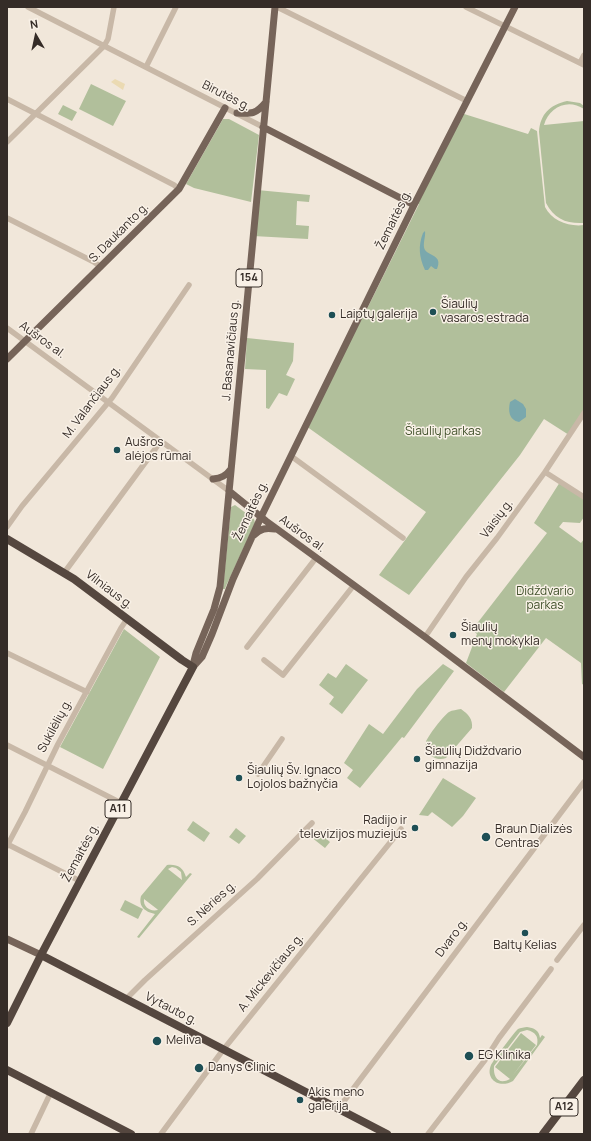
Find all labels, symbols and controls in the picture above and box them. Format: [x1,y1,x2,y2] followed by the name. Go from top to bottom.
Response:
[16,16,56,56] north arrow
[29,16,39,32] text: N
[199,78,253,114] street label: Birutės g.
[373,188,415,252] street label: Žemaitės g.
[86,200,152,266] street label: S. Daukanto g.
[236,269,262,287] road number: 154
[441,298,529,326] place label: Šiaulių vasaros estrada
[219,299,243,401] street label: J. Basanavičiaus g.
[428,307,438,317] marker: Šiaulių vasaros estrada
[340,308,417,322] place label: Laiptų galerija
[327,310,337,320] marker: Laiptų galerija
[16,318,68,362] street label: Aušros al.
[60,363,124,441] street label: M. Valančiaus g.
[405,425,481,439] park label: Šiaulių parkas
[125,436,191,464] place label: Aušros alėjos rūmai
[112,445,122,455] marker: Aušros alėjos rūmai
[231,479,271,543] street label: Žemaitės g.
[478,497,516,541] street label: Vaisių g.
[276,512,328,556] street label: Aušros al.
[83,568,135,612] street label: Vilniaus g.
[516,585,574,613] park label: Didždvario parkas
[461,621,540,649] place label: Šiaulių menų mokykla
[448,630,458,640] marker: Šiaulių menų mokykla
[35,697,75,755] street label: Sukilėlių g.
[425,745,522,773] place label: Šiaulių Didždvario gimnazija
[412,754,422,764] marker: Šiaulių Didždvario gimnazija
[247,764,341,792] place label: Šiaulių Šv. Ignaco Lojolos bažnyčia
[234,773,244,783] marker: Šiaulių Šv. Ignaco Lojolos bažnyčia
[105,800,131,818] road number: A11
[299,814,407,842] place label: Radijo ir televizijos muziejus
[59,821,103,885] street label: Žemaitės g.
[410,823,420,833] marker: Radijo ir televizijos muziejus
[495,823,572,851] place label: Braun Dializės Centras
[480,831,492,843] marker: Braun Dializės Centras
[185,878,239,930] street label: S. Nėries g.
[433,916,471,960] street label: Dvaro g.
[520,928,530,938] marker: Baltų Kelias
[235,931,307,1015] street label: A. Mickevičiaus g.
[493,939,557,953] place label: Baltų Kelias
[142,990,200,1028] street label: Vytauto g.
[166,1034,201,1048] place label: Meliva
[151,1035,163,1047] marker: Meliva
[478,1049,531,1063] place label: EG Klinika
[463,1050,475,1062] marker: EG Klinika
[208,1061,275,1075] place label: Danys Clinic
[193,1062,205,1074] marker: Danys Clinic
[308,1086,364,1114] place label: Akis meno galerija
[295,1095,305,1105] marker: Akis meno galerija
[550,1098,578,1116] road number: A12

